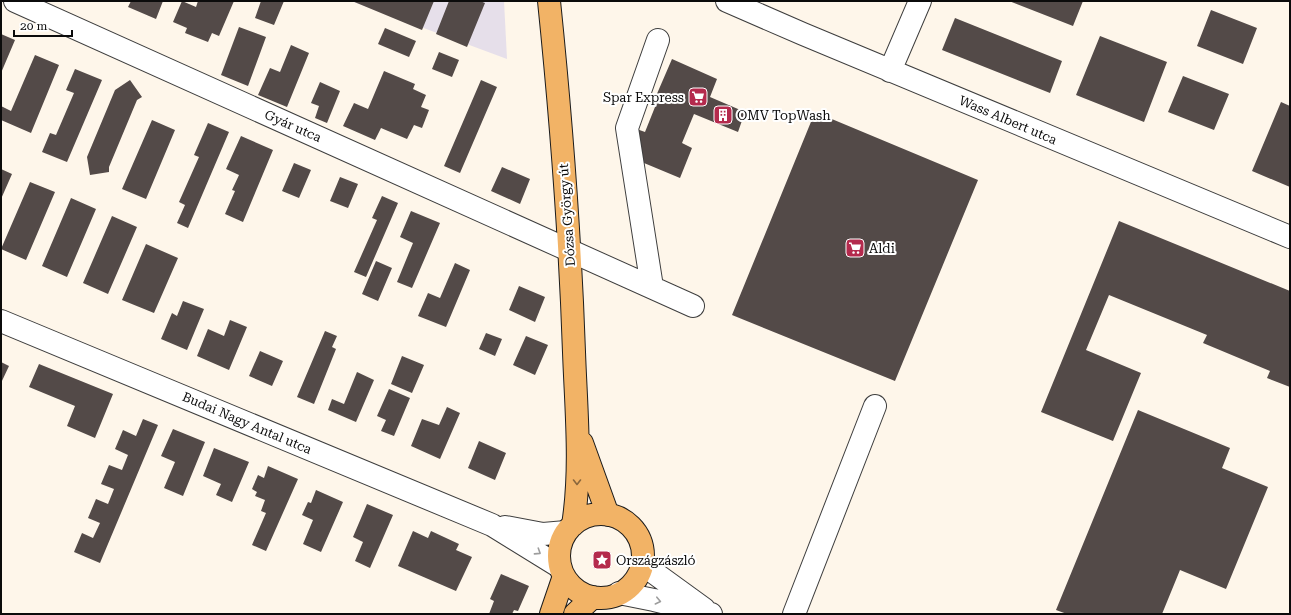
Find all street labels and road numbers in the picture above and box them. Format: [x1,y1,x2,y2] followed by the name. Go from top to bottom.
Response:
[957,93,1059,147] street label: Wass Albert utca
[262,107,324,145] street label: Gyár utca
[556,163,578,267] street label: Dózsa György út
[180,389,314,457] street label: Budai Nagy Antal utca

